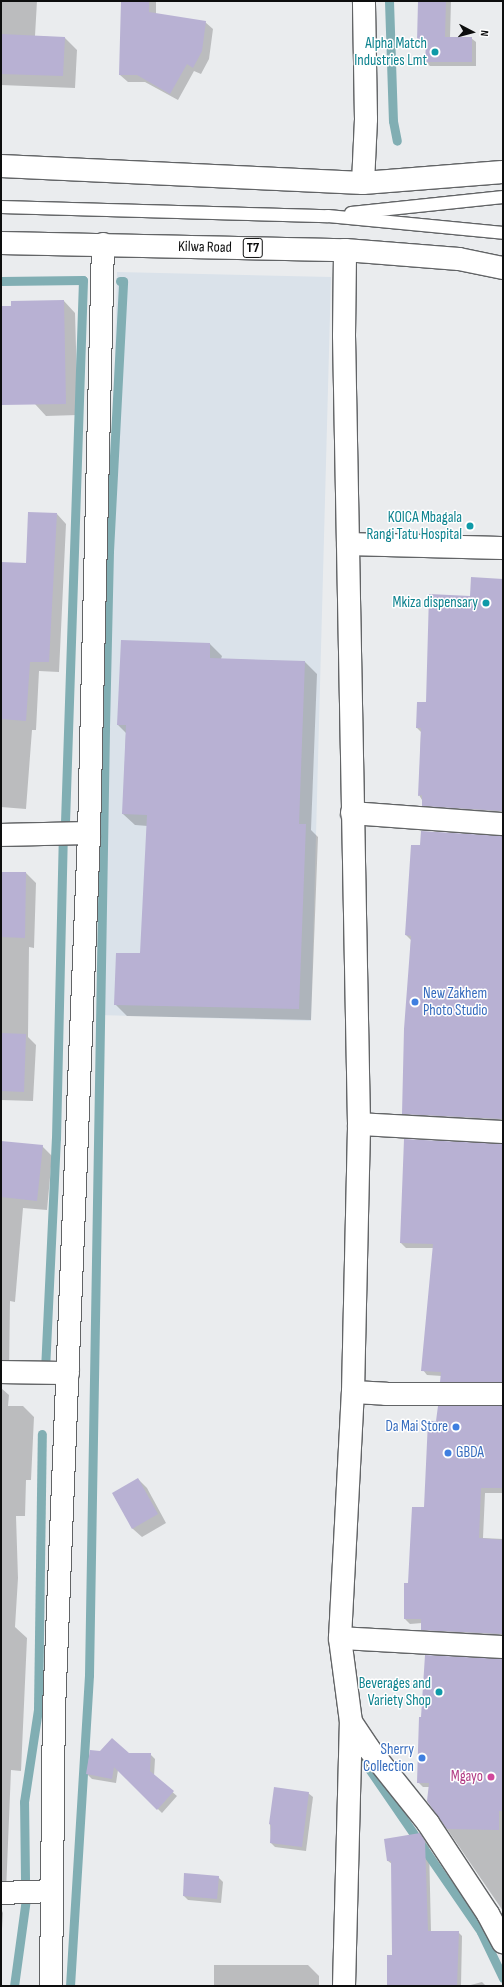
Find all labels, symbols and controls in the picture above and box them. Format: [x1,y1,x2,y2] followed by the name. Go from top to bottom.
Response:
[452,12,492,52] north arrow
[478,30,491,37] text: N
[354,34,427,69] place label: Alpha Match Industries Lmt
[430,47,440,57] marker: Alpha Match Industries Lmt
[242,236,264,260] road number: T7
[178,238,232,256] street label: Kilwa Road
[367,508,462,543] place label: KOICA Mbagala Rangi Tatu Hospital
[465,521,475,531] marker: KOICA Mbagala Rangi Tatu Hospital
[393,594,478,612] place label: Mkiza dispensary
[481,598,491,608] marker: Mkiza dispensary
[423,984,488,1019] place label: New Zakhem Photo Studio
[410,997,420,1007] marker: New Zakhem Photo Studio
[386,1418,448,1436] place label: Da Mai Store
[451,1422,461,1432] marker: Da Mai Store
[456,1444,484,1462] place label: GBDA
[443,1448,453,1458] marker: GBDA
[359,1674,431,1709] place label: Beverages and Variety Shop
[434,1687,444,1697] marker: Beverages and Variety Shop
[363,1740,414,1775] place label: Sherry Collection
[417,1753,427,1763] marker: Sherry Collection
[451,1768,483,1786] place label: Mgayo
[486,1772,496,1782] marker: Mgayo

